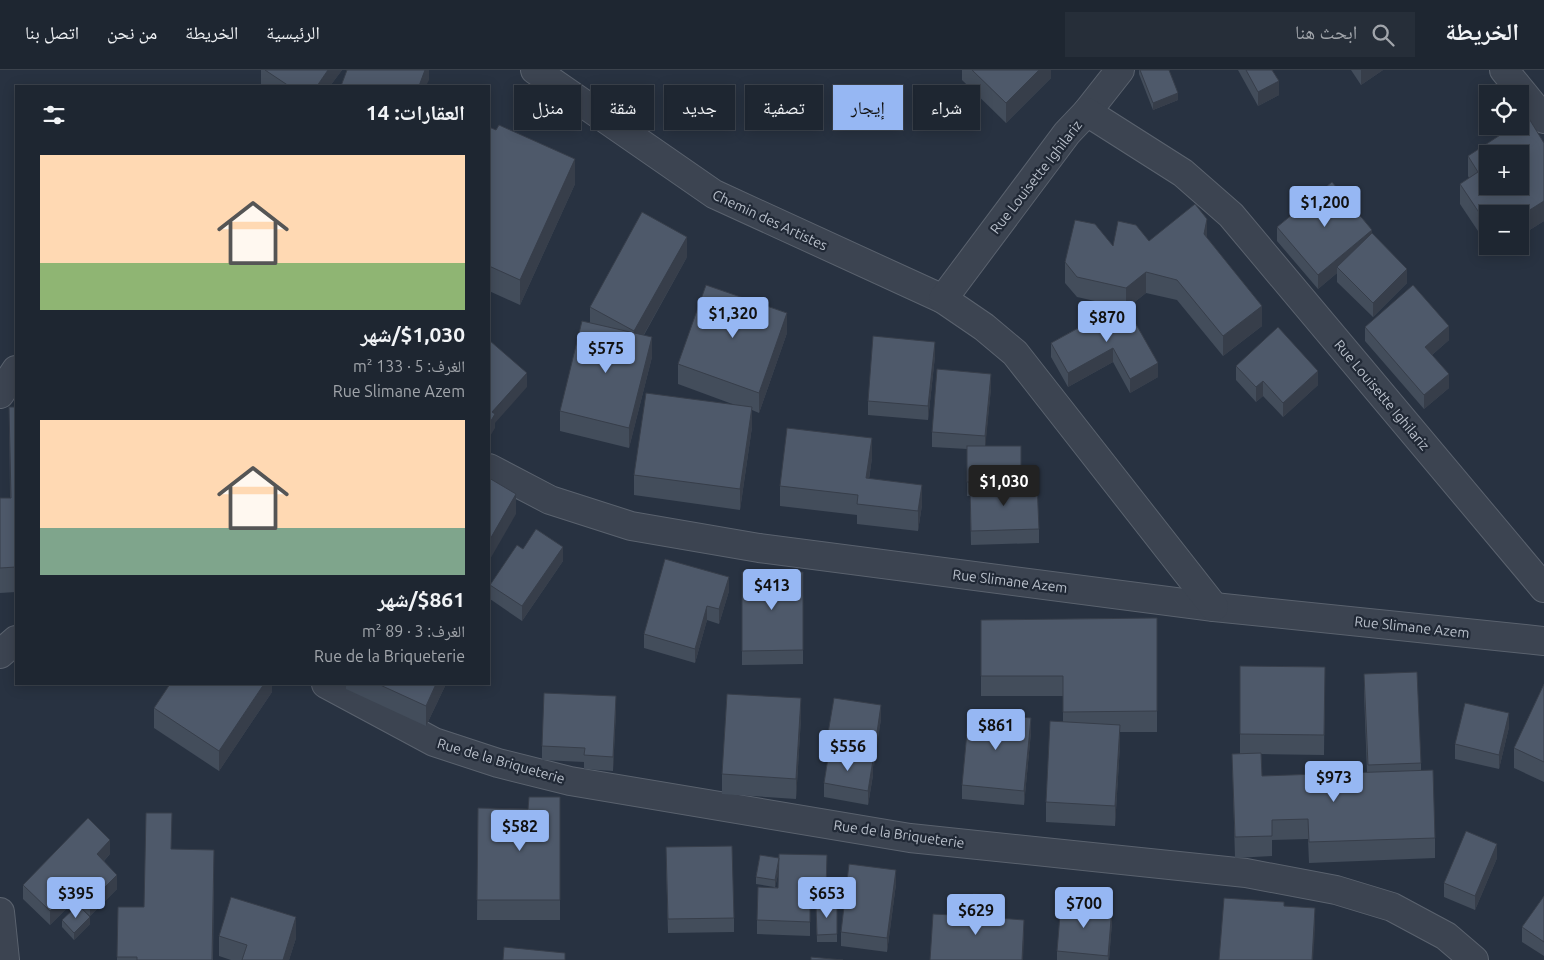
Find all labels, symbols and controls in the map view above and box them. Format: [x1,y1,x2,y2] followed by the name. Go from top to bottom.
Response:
[1065,12,1415,57] search box
[1445,18,1519,45] text: الخريطة
[1295,21,1357,43] text: ابحث هنا
[1369,21,1397,49] icon: search
[25,22,79,42] text: اتصل بنا
[107,22,157,42] text: من نحن
[185,22,238,42] text: الخريطة
[266,22,320,42] text: الرئيسية
[514,85,581,130] chip: منزل
[591,85,654,130] chip: شقة
[664,85,735,130] chip: جديد
[745,85,823,130] chip: تصفية
[833,85,903,130] chip: إيجار
[913,85,980,130] chip: شراء
[1479,85,1529,255] map controls
[1479,85,1529,135] button: locate
[366,100,465,124] text: العقارات: 14
[40,101,68,129] icon: filters
[987,117,1085,237] street label: Rue Louisette Ighilariz
[1479,145,1529,195] button: +
[710,186,830,254] street label: Chemin des Artistes
[1284,186,1366,228] pin: $1,200
[208,188,298,278] icon: home
[1300,193,1350,211] text: $1,200
[1479,205,1529,255] button: −
[692,296,774,339] pin: $1,320
[1077,300,1137,343] pin: $870
[708,304,758,322] text: $1,320
[1089,308,1125,326] text: $870
[360,322,465,346] text: $1,030/شهر
[576,332,636,374] pin: $575
[1331,337,1433,453] street label: Rue Louisette Ighilariz
[588,339,624,357] text: $575
[353,357,465,375] text: الغرف: 5 · 133 m²
[333,382,465,400] text: Rue Slimane Azem
[208,453,298,543] icon: home
[963,464,1045,507] pin: $1,030
[979,472,1029,490] text: $1,030
[952,566,1068,596] street label: Rue Slimane Azem
[742,568,802,611] pin: $413
[754,576,790,594] text: $413
[377,587,465,611] text: $861/شهر
[1354,613,1470,641] street label: Rue Slimane Azem
[362,622,465,640] text: الغرف: 3 · 89 m²
[314,647,465,665] text: Rue de la Briqueterie
[966,708,1026,751] pin: $861
[978,716,1014,734] text: $861
[818,730,878,772] pin: $556
[435,735,567,787] street label: Rue de la Briqueterie
[830,737,866,755] text: $556
[1304,760,1364,803] pin: $973
[1316,768,1352,786] text: $973
[490,810,550,852] pin: $582
[502,817,538,835] text: $582
[833,817,965,851] street label: Rue de la Briqueterie
[46,876,106,919] pin: $395
[797,876,857,919] pin: $653
[58,884,94,902] text: $395
[809,884,845,902] text: $653
[1054,886,1114,929] pin: $700
[946,894,1006,936] pin: $629
[1066,894,1102,912] text: $700
[958,901,994,919] text: $629

